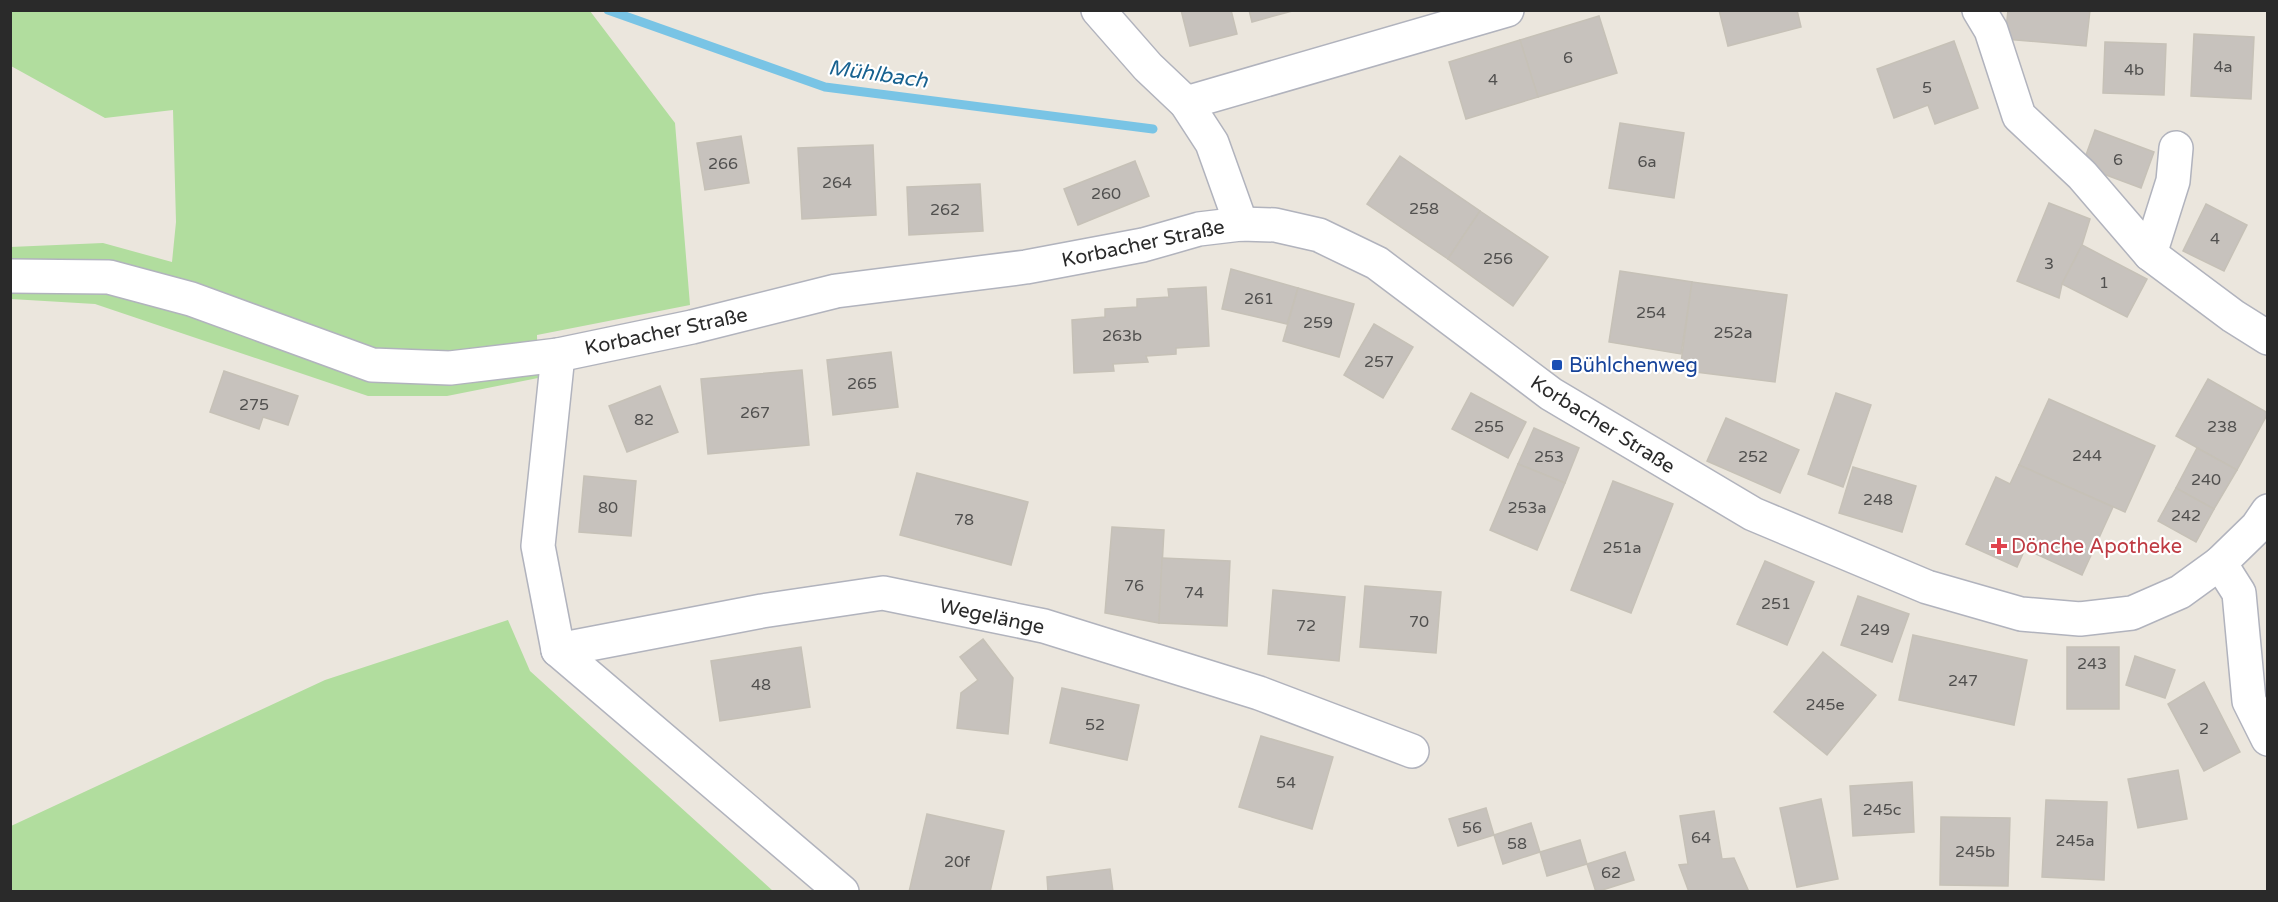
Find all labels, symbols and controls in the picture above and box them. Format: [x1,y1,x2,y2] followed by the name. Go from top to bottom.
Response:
[1563,48,1573,68] house number: 6
[827,55,930,94] water label: Mühlbach
[2213,57,2233,77] house number: 4a
[2124,60,2144,80] house number: 4b
[1488,70,1498,90] house number: 4
[1922,78,1932,98] house number: 5
[2113,150,2123,170] house number: 6
[1637,152,1657,172] house number: 6a
[708,154,738,174] house number: 266
[822,173,852,193] house number: 264
[1091,184,1121,204] house number: 260
[1409,199,1439,219] house number: 258
[930,200,960,220] house number: 262
[1060,215,1227,273] street label: Korbacher Straße
[2210,229,2220,249] house number: 4
[1483,249,1513,269] house number: 256
[2044,254,2054,274] house number: 3
[2099,273,2109,293] house number: 1
[1244,289,1274,309] house number: 261
[583,303,750,361] street label: Korbacher Straße
[1636,303,1666,323] house number: 254
[1303,313,1333,333] house number: 259
[1713,323,1753,343] house number: 252a
[1102,326,1142,346] house number: 263b
[1364,352,1394,372] house number: 257
[1569,354,1698,378] place label: Bühlchenweg
[1550,358,1564,372] marker: Bühlchenweg
[1526,371,1679,479] street label: Korbacher Straße
[847,374,877,394] house number: 265
[239,395,269,415] house number: 275
[740,403,770,423] house number: 267
[634,410,654,430] house number: 82
[1474,417,1504,437] house number: 255
[2207,417,2237,437] house number: 238
[2072,446,2102,466] house number: 244
[1534,447,1564,467] house number: 253
[1738,447,1768,467] house number: 252
[2191,470,2221,490] house number: 240
[1863,490,1893,510] house number: 248
[598,498,618,518] house number: 80
[1507,498,1547,518] house number: 253a
[2171,506,2201,526] house number: 242
[954,510,974,530] house number: 78
[2011,535,2182,559] place label: Dönche Apotheke
[1602,538,1642,558] house number: 251a
[1992,539,2006,553] marker: Dönche Apotheke
[1124,576,1144,596] house number: 76
[1184,583,1204,603] house number: 74
[937,594,1047,640] street label: Wegelänge
[1761,594,1791,614] house number: 251
[1409,612,1429,632] house number: 70
[1296,616,1316,636] house number: 72
[1860,620,1890,640] house number: 249
[2077,654,2107,674] house number: 243
[1948,671,1978,691] house number: 247
[751,675,771,695] house number: 48
[1805,695,1845,715] house number: 245e
[1085,715,1105,735] house number: 52
[2199,719,2209,739] house number: 2
[1276,773,1296,793] house number: 54
[1863,800,1901,820] house number: 245c
[1462,818,1482,838] house number: 56
[1691,828,1711,848] house number: 64
[2055,831,2095,851] house number: 245a
[1507,834,1527,854] house number: 58
[1955,842,1995,862] house number: 245b
[944,852,971,872] house number: 20f
[1601,863,1621,883] house number: 62

